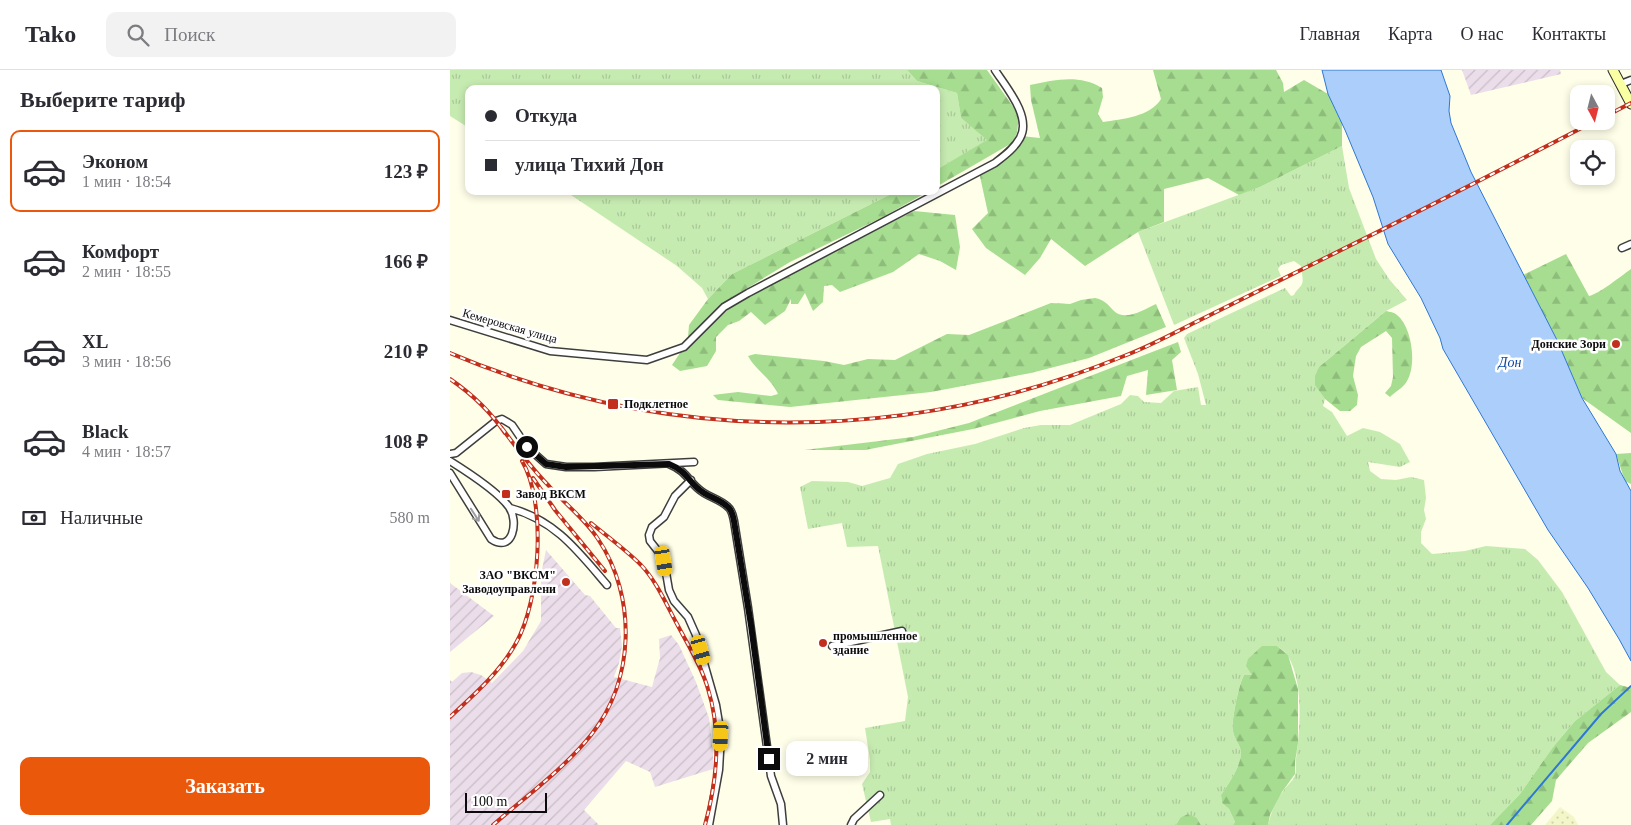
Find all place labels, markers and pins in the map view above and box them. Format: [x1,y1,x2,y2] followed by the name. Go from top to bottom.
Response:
[1531,337,1606,351] place label: Донские Зори
[1610,338,1622,350] marker: Донские Зори
[606,397,620,411] marker: Подклетное
[624,397,689,411] place label: Подклетное
[516,487,586,501] place label: Завод ВКСМ
[500,488,512,500] marker: Завод ВКСМ
[462,568,556,596] place label: ЗАО "ВКСМ" Заводоуправлени
[560,576,572,588] marker: ЗАО "ВКСМ" Заводоуправлени
[833,629,918,657] place label: промышленное здание
[817,637,829,649] marker: промышленное здание

